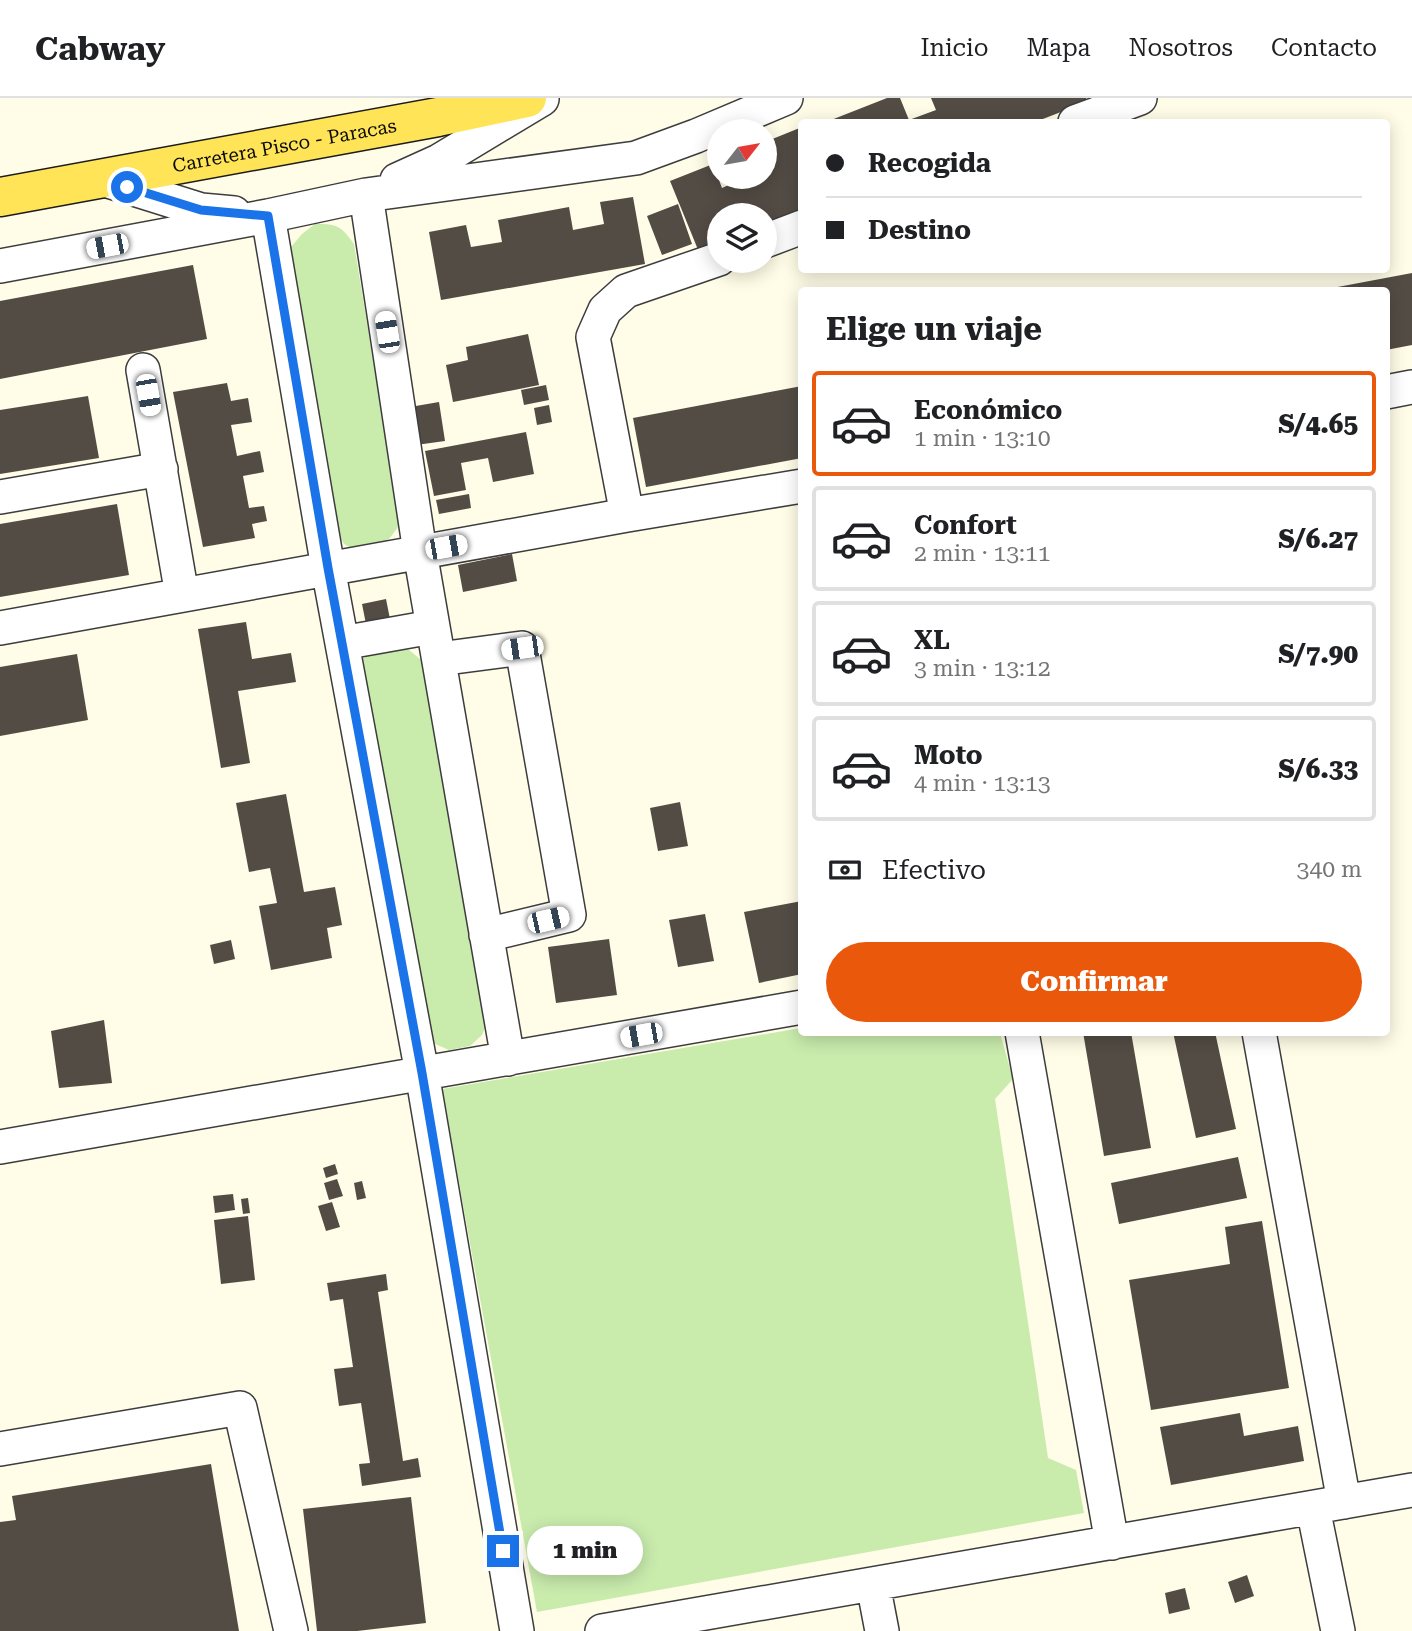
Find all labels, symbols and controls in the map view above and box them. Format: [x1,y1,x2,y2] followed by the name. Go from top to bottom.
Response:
[35,29,165,68] text: Cabway
[920,34,988,62] text: Inicio
[1026,34,1091,62] text: Mapa
[1129,34,1233,62] text: Nosotros
[1271,34,1377,62] text: Contacto
[170,113,398,177] street label: Carretera Pisco - Paracas
[707,119,777,189] north arrow
[707,119,777,273] map controls
[868,148,991,178] text: Recogida
[111,171,143,203] route start
[707,203,777,273] button: layers
[868,215,971,245] text: Destino
[85,232,130,260] car
[374,310,401,354] car
[826,310,1042,348] text: Elige un viaje
[135,372,162,418] car
[830,392,893,455] icon: car
[914,395,1062,425] text: Económico
[1278,409,1358,439] text: S/4.65
[914,425,1051,452] text: 1 min · 13:10
[830,507,893,570] icon: car
[914,510,1017,540] text: Confort
[1278,524,1358,554] text: S/6.27
[424,533,469,561] car
[914,540,1051,567] text: 2 min · 13:11
[830,622,893,685] icon: car
[914,625,950,655] text: XL
[500,635,545,661] car
[1278,639,1358,669] text: S/7.90
[914,655,1051,682] text: 3 min · 13:12
[830,737,893,800] icon: car
[914,740,983,770] text: Moto
[1278,754,1358,784] text: S/6.33
[914,770,1051,797] text: 4 min · 13:13
[826,851,864,889] icon: cash
[882,855,986,885] text: Efectivo
[1297,856,1362,883] text: 340 m
[526,905,571,935] car
[826,942,1362,1022] button: Confirmar
[619,1021,664,1049] car
[528,1526,643,1576] callout: 1 min
[487,1535,519,1567] route end
[553,1537,617,1564] text: 1 min

